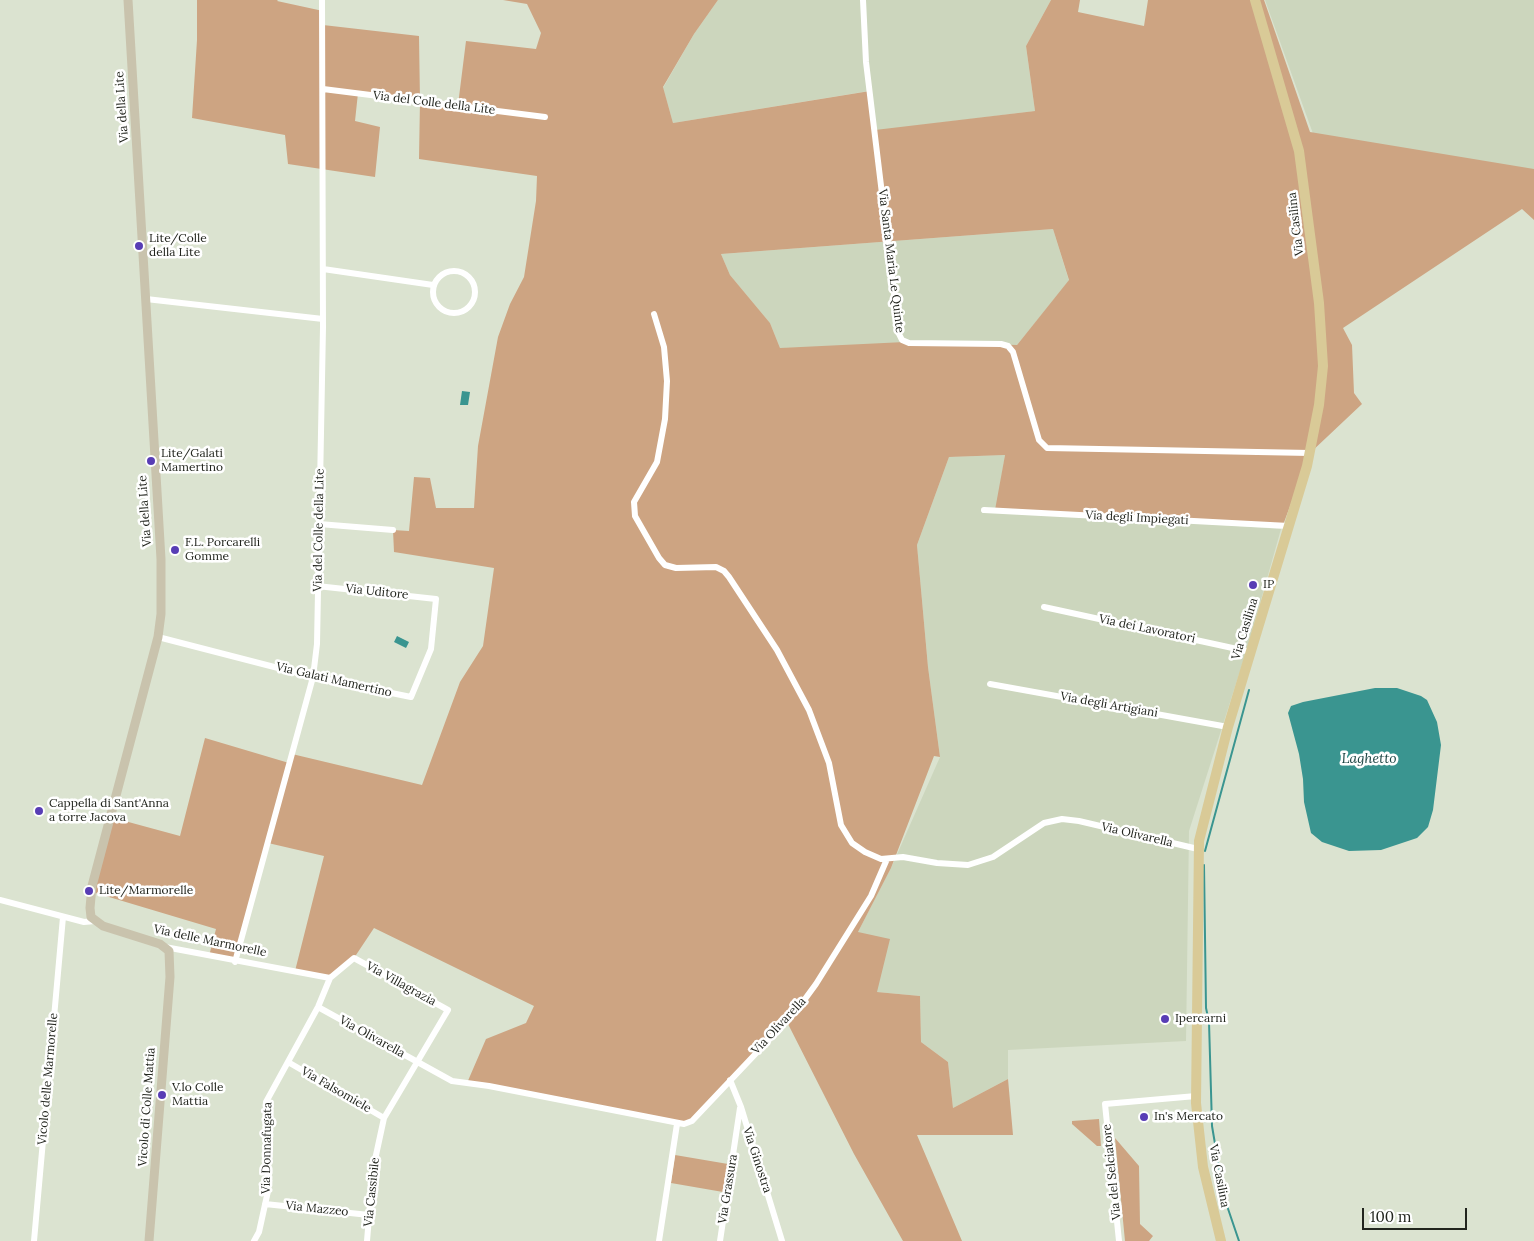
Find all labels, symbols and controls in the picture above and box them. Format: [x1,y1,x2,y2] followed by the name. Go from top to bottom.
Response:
[112,71,132,143] street label: Via della Lite
[372,88,496,118] street label: Via del Colle della Lite
[875,188,907,334] street label: Via Santa Maria Le Quinte
[1285,191,1307,257] street label: Via Casilina
[149,232,207,260] place label: Lite/Colle della Lite
[133,240,145,252] marker: Lite/Colle della Lite
[161,447,223,475] place label: Lite/Galati Mamertino
[145,455,157,467] marker: Lite/Galati Mamertino
[311,468,327,592] street label: Via del Colle della Lite
[135,475,155,547] street label: Via della Lite
[1085,508,1189,528] street label: Via degli Impiegati
[185,536,260,564] place label: F.L. Porcarelli Gomme
[169,544,181,556] marker: F.L. Porcarelli Gomme
[1263,578,1274,592] place label: IP
[1247,579,1259,591] marker: IP
[345,582,409,602] street label: Via Uditore
[1229,596,1261,662] street label: Via Casilina
[1097,612,1197,646] street label: Via dei Lavoratori
[275,660,393,700] street label: Via Galati Mamertino
[1059,689,1159,721] street label: Via degli Artigiani
[1341,751,1397,767] water label: Laghetto
[49,797,169,825] place label: Cappella di Sant'Anna a torre Jacova
[33,805,45,817] marker: Cappella di Sant'Anna a torre Jacova
[1100,820,1174,850] street label: Via Olivarella
[99,884,193,898] place label: Lite/Marmorelle
[83,885,95,897] marker: Lite/Marmorelle
[152,922,268,960] street label: Via delle Marmorelle
[364,959,438,1009] street label: Via Villagrazia
[749,994,809,1058] street label: Via Olivarella
[35,1012,61,1146] street label: Vicolo delle Marmorelle
[1175,1012,1226,1026] place label: Ipercarni
[337,1013,407,1061] street label: Via Olivarella
[1159,1013,1171,1025] marker: Ipercarni
[136,1047,158,1167] street label: Vicolo di Colle Mattia
[298,1064,374,1116] street label: Via Falsomiele
[172,1081,223,1109] place label: V.lo Colle Mattia
[156,1089,168,1101] marker: V.lo Colle Mattia
[259,1102,275,1194] street label: Via Donnafugata
[1154,1110,1223,1124] place label: In's Mercato
[1138,1111,1150,1123] marker: In's Mercato
[1100,1123,1124,1221] street label: Via del Selciatore
[740,1125,774,1195] street label: Via Ginostra
[1206,1143,1232,1209] street label: Via Casilina
[715,1153,741,1225] street label: Via Grassura
[361,1157,383,1227] street label: Via Cassibile
[1364,1198,1469,1230] scale bar
[285,1199,349,1219] street label: Via Mazzeo
[1370,1207,1411,1226] text: 100 m

